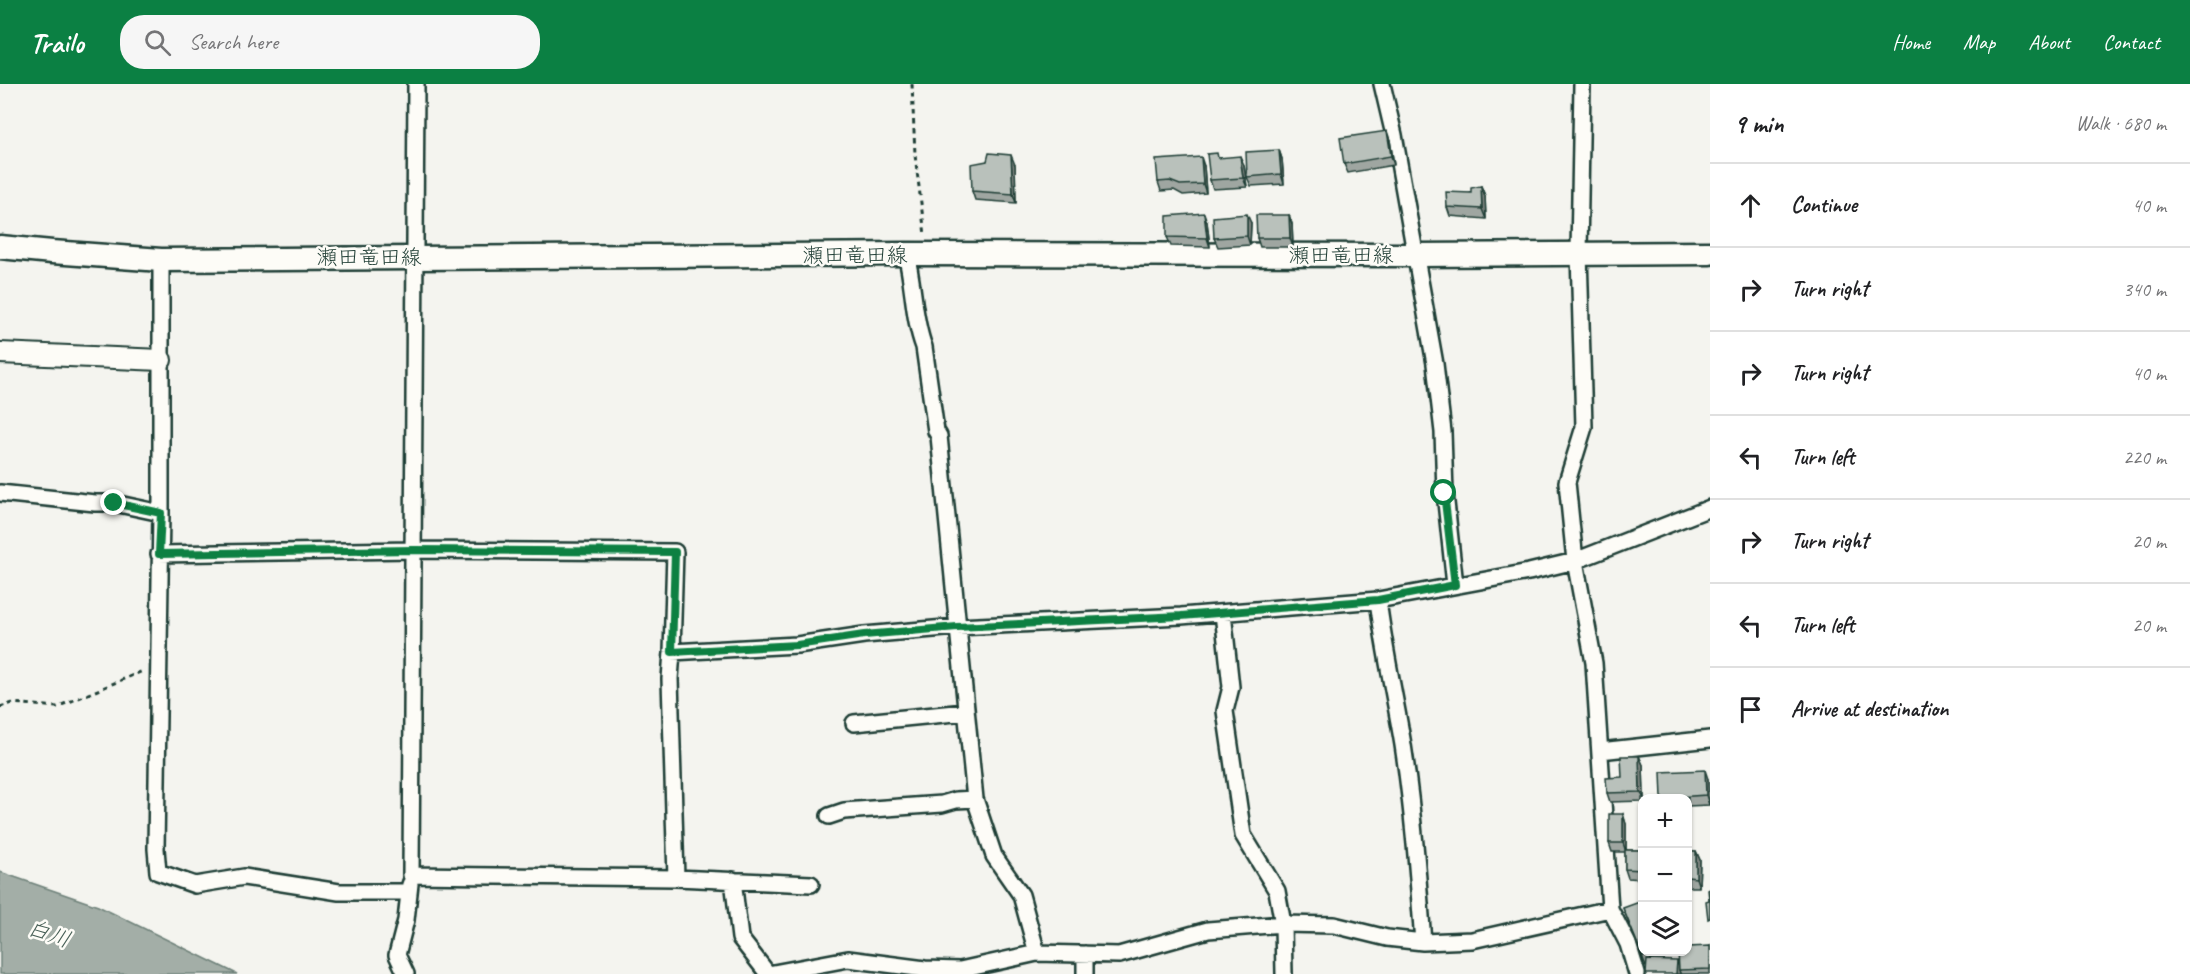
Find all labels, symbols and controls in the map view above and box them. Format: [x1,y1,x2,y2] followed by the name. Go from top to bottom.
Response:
[120,15,540,69] search box
[30,25,84,60] text: Trailo
[141,26,174,59] icon: search
[189,28,278,56] text: Search here
[1892,29,1930,55] text: Home
[1963,29,1995,55] text: Map
[2028,29,2070,55] text: About
[2103,29,2160,55] text: Contact
[1734,107,1784,140] text: 9 min
[2076,111,2166,136] text: Walk · 680 m
[1734,189,1767,222] icon: ahead
[1791,191,1857,219] text: Continue
[2132,193,2166,218] text: 40 m
[803,242,908,268] street label: 瀬田竜田線
[1289,242,1394,268] street label: 瀬田竜田線
[317,244,422,270] street label: 瀬田竜田線
[1734,273,1767,306] icon: right
[1791,275,1868,303] text: Turn right
[2123,277,2166,302] text: 340 m
[1734,357,1767,390] icon: right
[1791,359,1868,387] text: Turn right
[2132,361,2166,386] text: 40 m
[1734,441,1767,474] icon: left
[1791,443,1855,471] text: Turn left
[2123,445,2166,470] text: 220 m
[1430,479,1456,505] route start
[100,489,126,515] route end
[1734,525,1767,558] icon: right
[1791,527,1868,555] text: Turn right
[2132,529,2166,554] text: 20 m
[1734,609,1767,642] icon: left
[1791,611,1855,639] text: Turn left
[2132,613,2166,638] text: 20 m
[1734,693,1767,726] icon: arrive
[1791,695,1948,723] text: Arrive at destination
[1638,794,1692,956] map controls
[1638,794,1692,848] button: +
[1638,848,1692,902] button: −
[1638,902,1692,956] button: layers
[24,914,74,954] water label: 白川

